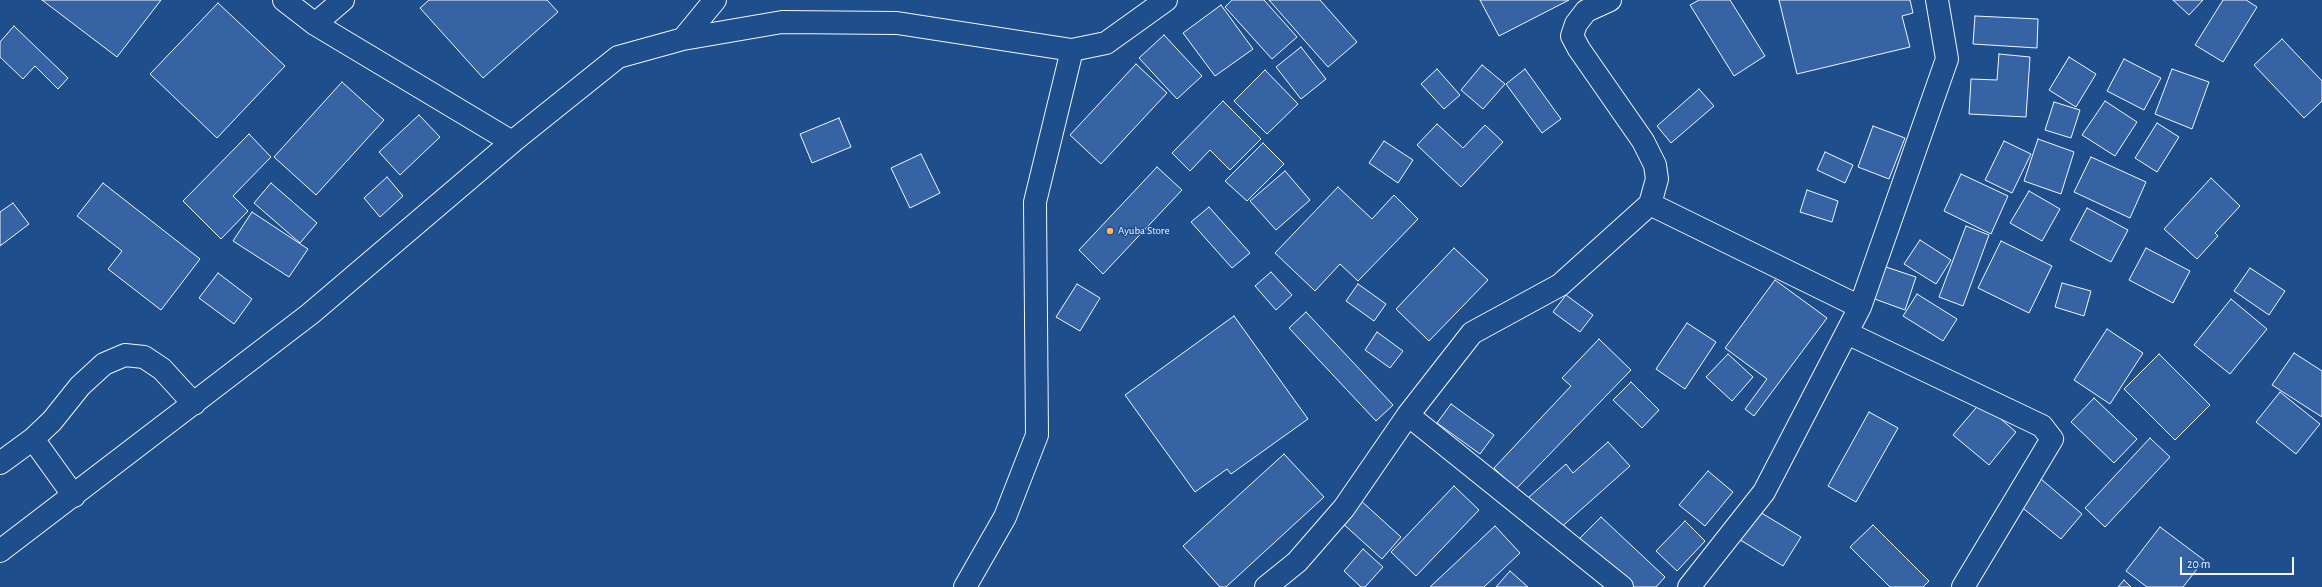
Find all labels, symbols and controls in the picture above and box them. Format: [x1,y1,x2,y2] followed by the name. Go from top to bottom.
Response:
[1118,224,1169,238] place label: Ayuba Store
[1105,226,1115,236] marker: Ayuba Store
[2182,549,2296,575] scale bar
[2187,558,2210,570] text: 20 m

